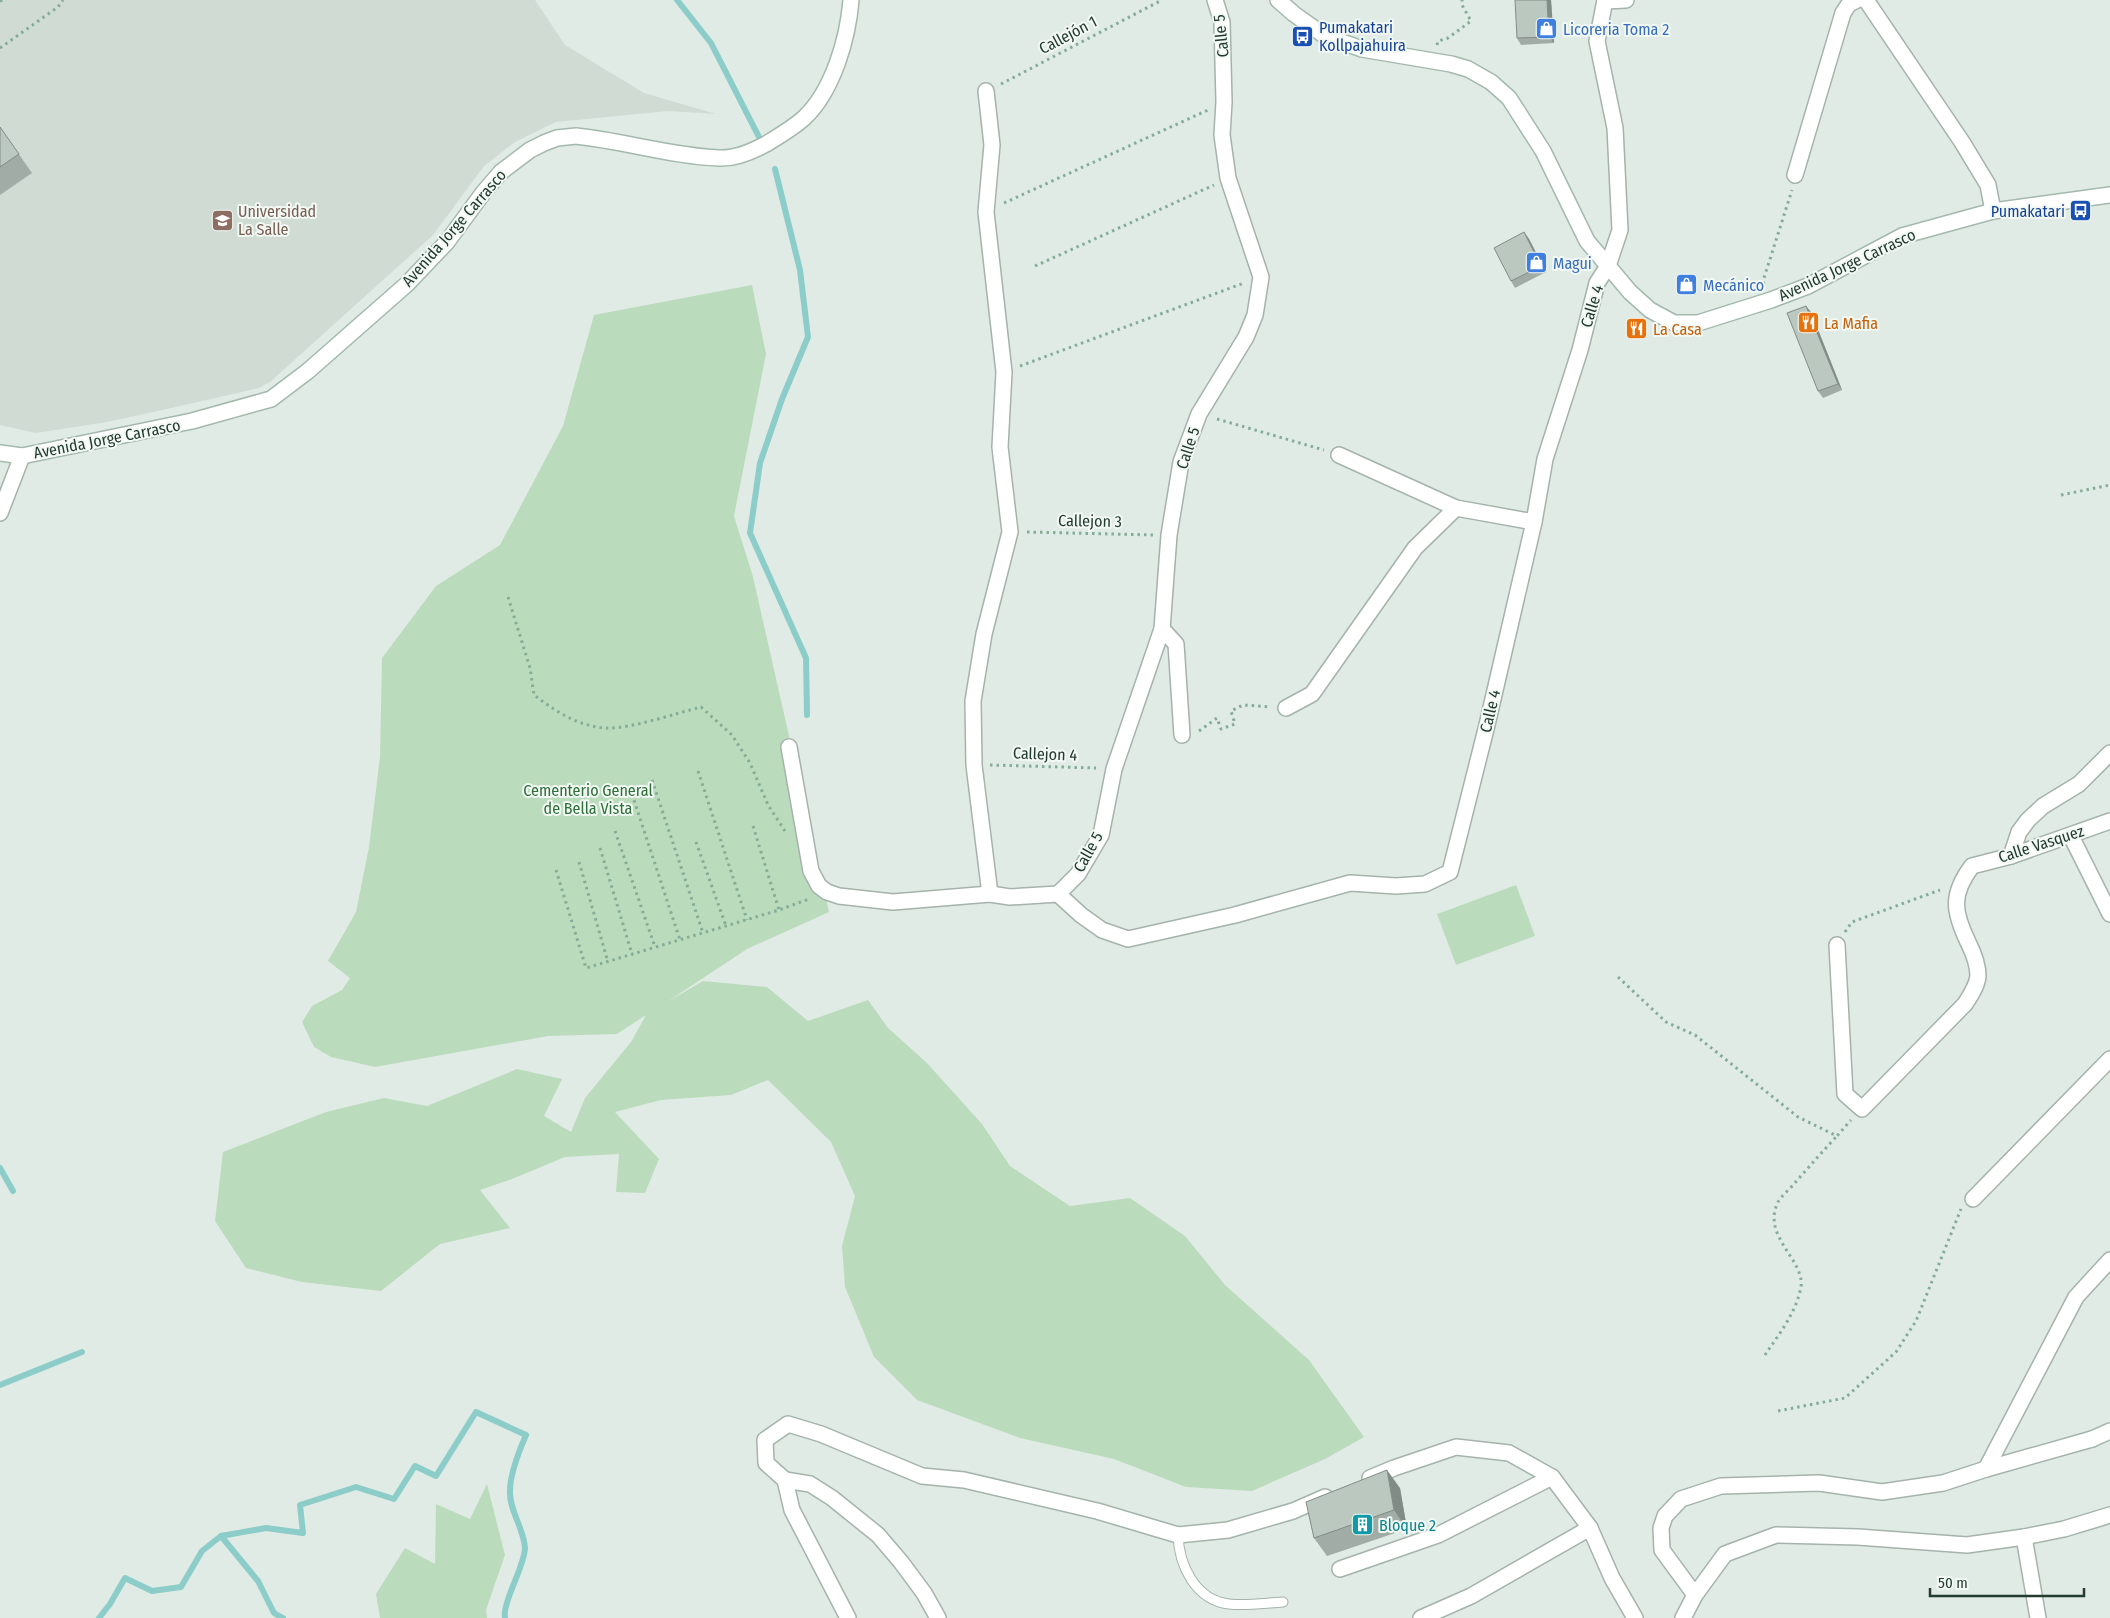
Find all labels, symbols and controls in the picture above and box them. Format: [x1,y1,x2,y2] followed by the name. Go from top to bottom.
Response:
[1036,12,1100,58] street label: Callejón 1
[1209,14,1233,58] street label: Calle 5
[1535,17,1559,41] shop icon: Licoreria Toma 2
[1319,18,1406,55] place label: Pumakatari Kollpajahuira
[1563,20,1669,39] place label: Licoreria Toma 2
[1291,24,1315,48] bus stop icon: Pumakatari Kollpajahuira
[398,166,510,290] street label: Avenida Jorge Carrasco
[2069,199,2093,223] bus stop icon: Pumakatari
[238,202,316,239] place label: Universidad La Salle
[1991,202,2065,221] place label: Pumakatari
[210,208,234,232] school or university icon: Universidad La Salle
[1775,225,1919,305] street label: Avenida Jorge Carrasco
[1525,251,1549,275] shop icon: Magui
[1553,254,1592,273] place label: Magui
[1675,273,1699,297] shop icon: Mecánico
[1703,276,1764,295] place label: Mecánico
[1577,282,1608,330] street label: Calle 4
[1796,311,1820,335] restaurant icon: La Mafia
[1824,314,1878,333] place label: La Mafia
[1625,317,1649,341] restaurant icon: La Casa
[1653,320,1702,339] place label: La Casa
[32,415,182,463] street label: Avenida Jorge Carrasco
[1172,425,1204,471] street label: Calle 5
[1058,511,1122,531] street label: Callejon 3
[1476,687,1504,734] street label: Calle 4
[1013,743,1078,765] street label: Callejon 4
[523,781,653,818] park label: Cementerio General de Bella Vista
[1996,821,2086,867] street label: Calle Vasquez
[1069,829,1107,875] street label: Calle 5
[1351,1513,1375,1537] building icon: Bloque 2
[1379,1516,1436,1535] place label: Bloque 2
[1930,1566,2084,1598] scale bar
[1938,1574,1968,1592] text: 50 m

